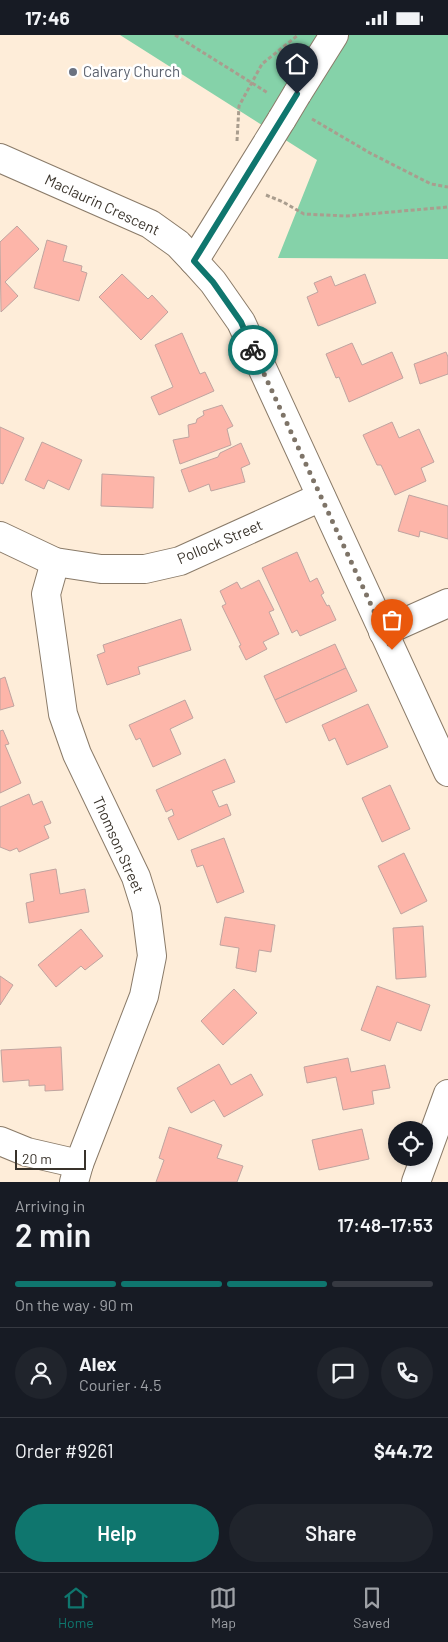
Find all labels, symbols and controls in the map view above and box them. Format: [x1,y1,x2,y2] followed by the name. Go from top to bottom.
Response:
[25,6,70,29] text: 17:46
[276,43,318,94] pin
[283,50,311,78] icon: home
[83,62,180,80] place label: Calvary Church
[67,66,79,78] marker: Calvary Church
[42,170,163,239] street label: Maclaurin Crescent
[228,325,278,375] courier
[239,336,267,364] icon: bike
[174,515,265,567] street label: Pollock Street
[371,599,413,650] pin
[378,606,406,634] icon: bag
[89,793,148,896] street label: Thomson Street
[388,1121,433,1166] map controls
[388,1121,433,1166] button: locate
[15,1147,86,1170] scale bar
[22,1150,52,1167] text: 20 m
[15,1196,85,1215] text: Arriving in
[337,1213,433,1236] text: 17:48–17:53
[15,1215,91,1253] text: 2 min
[15,1295,133,1314] text: On the way · 90 m
[15,1347,67,1399] button: person
[317,1347,369,1399] button: chat
[381,1347,433,1399] button: phone
[79,1352,117,1375] text: Alex
[79,1375,162,1394] text: Courier · 4.5
[15,1439,114,1462] text: Order #9261
[374,1439,433,1462] text: $44.72
[15,1504,219,1562] button: Help
[229,1504,433,1562] button: Share
[58,1584,94,1631] tab: Home
[209,1584,237,1631] tab: Map
[353,1584,390,1631] tab: Saved

